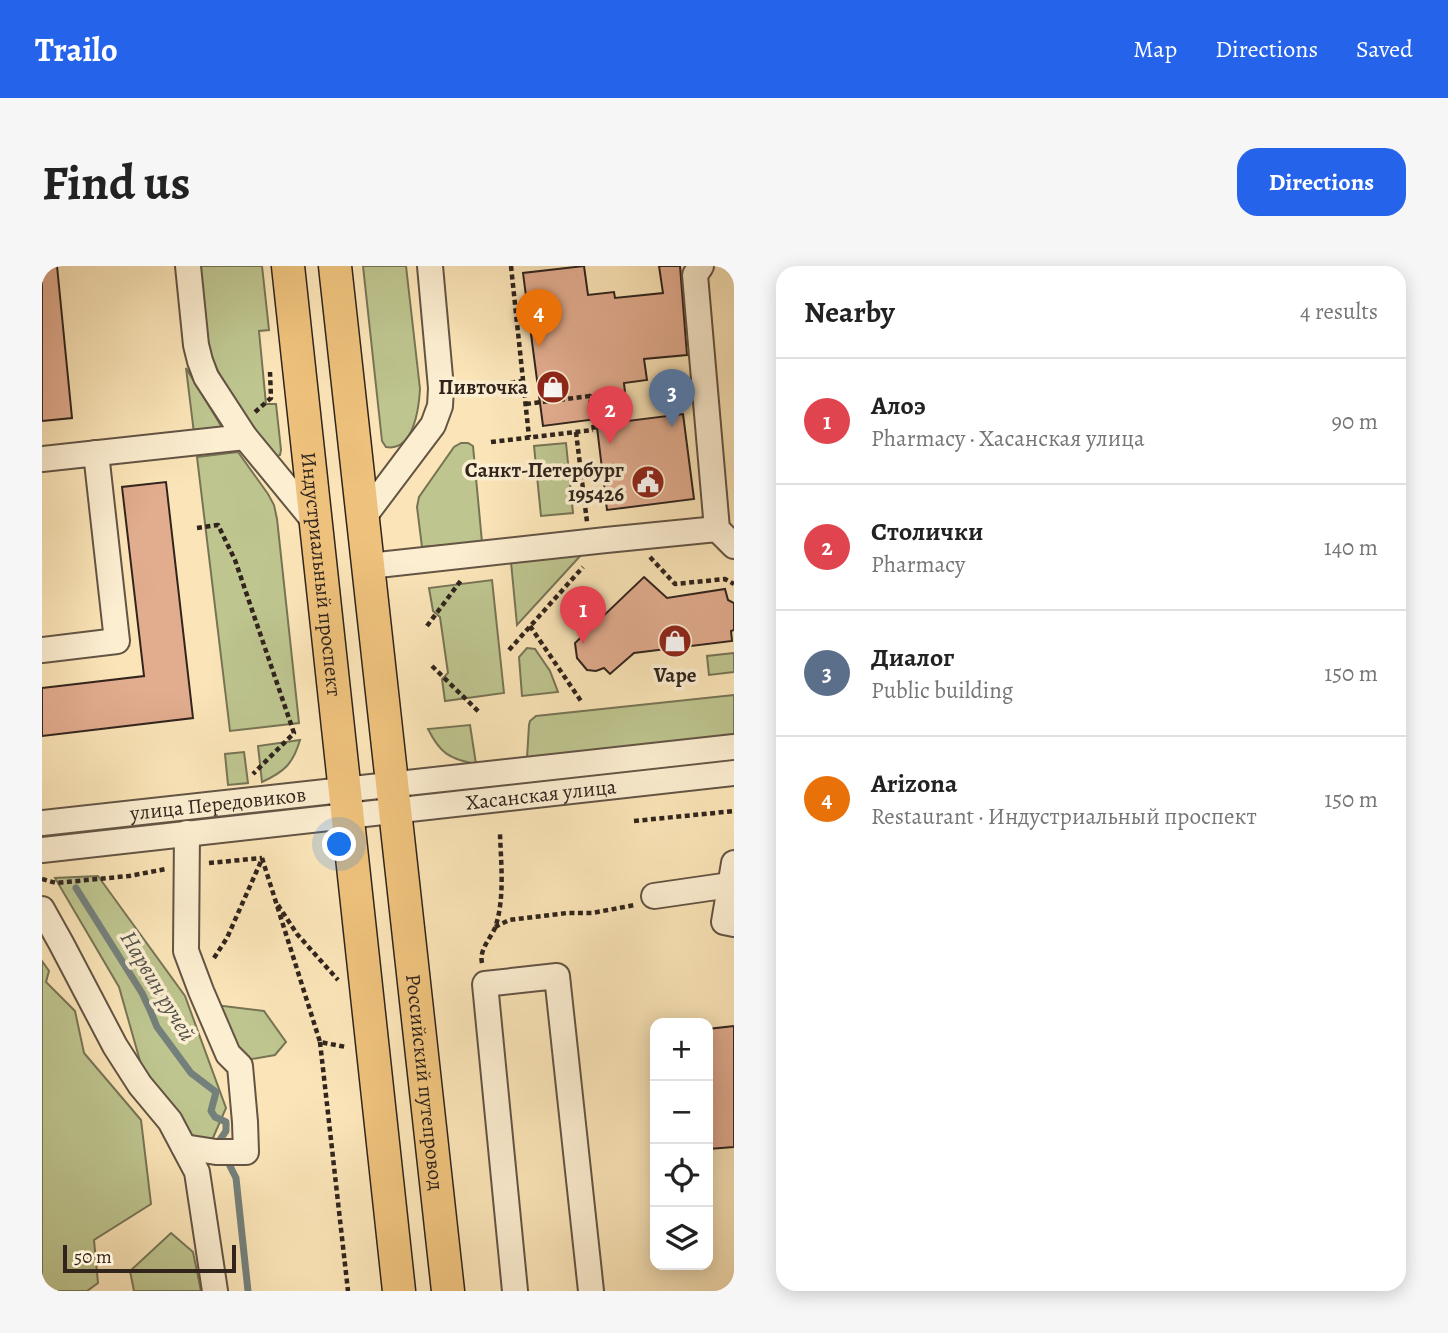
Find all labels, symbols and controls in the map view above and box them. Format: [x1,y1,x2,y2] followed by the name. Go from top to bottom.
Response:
[35,27,118,72] text: Trailo
[1133,33,1177,65] text: Map
[1215,33,1318,65] text: Directions
[1356,33,1413,65] text: Saved
[1237,148,1406,216] button: Directions
[42,149,190,216] text: Find us
[516,289,562,347] pin: 4
[804,292,895,332] text: Nearby
[1300,296,1378,327] text: 4 results
[534,368,572,406] shop icon: Пивточка
[649,369,695,427] pin: 3
[438,373,528,401] place label: Пивточка
[587,386,633,444] pin: 2
[871,388,926,423] text: Алоэ
[823,406,831,437] text: 1
[1332,406,1378,437] text: 90 m
[871,423,1145,454] text: Pharmacy · Хасанская улица
[294,451,349,698] street label: Индустриальный проспект
[465,456,624,508] place label: Санкт-Петербург 195426
[629,463,667,501] public building icon: Санкт-Петербург 195426
[871,514,983,549] text: Столички
[821,532,833,563] text: 2
[1324,532,1378,563] text: 140 m
[871,549,965,580] text: Pharmacy
[560,586,606,644] pin: 1
[656,622,694,660] shop icon: Vape
[871,640,954,675] text: Диалог
[822,658,832,689] text: 3
[1324,658,1378,689] text: 150 m
[653,661,697,689] place label: Vape
[871,675,1013,706] text: Public building
[871,766,958,801] text: Arizona
[464,772,618,817] street label: Хасанская улица
[128,780,307,827] street label: улица Передовиков
[822,784,832,815] text: 4
[1324,784,1378,815] text: 150 m
[871,801,1257,832] text: Restaurant · Индустриальный проспект
[322,827,356,861] your location
[113,925,203,1047] water label: Нарвин ручей
[399,972,451,1192] street label: Российский путепровод
[650,1018,713,1270] map controls
[650,1018,713,1081] button: +
[650,1081,713,1144] button: −
[650,1144,713,1207] button: locate
[650,1207,713,1270] button: layers
[63,1242,236,1274] scale bar
[74,1244,112,1270] text: 50 m

